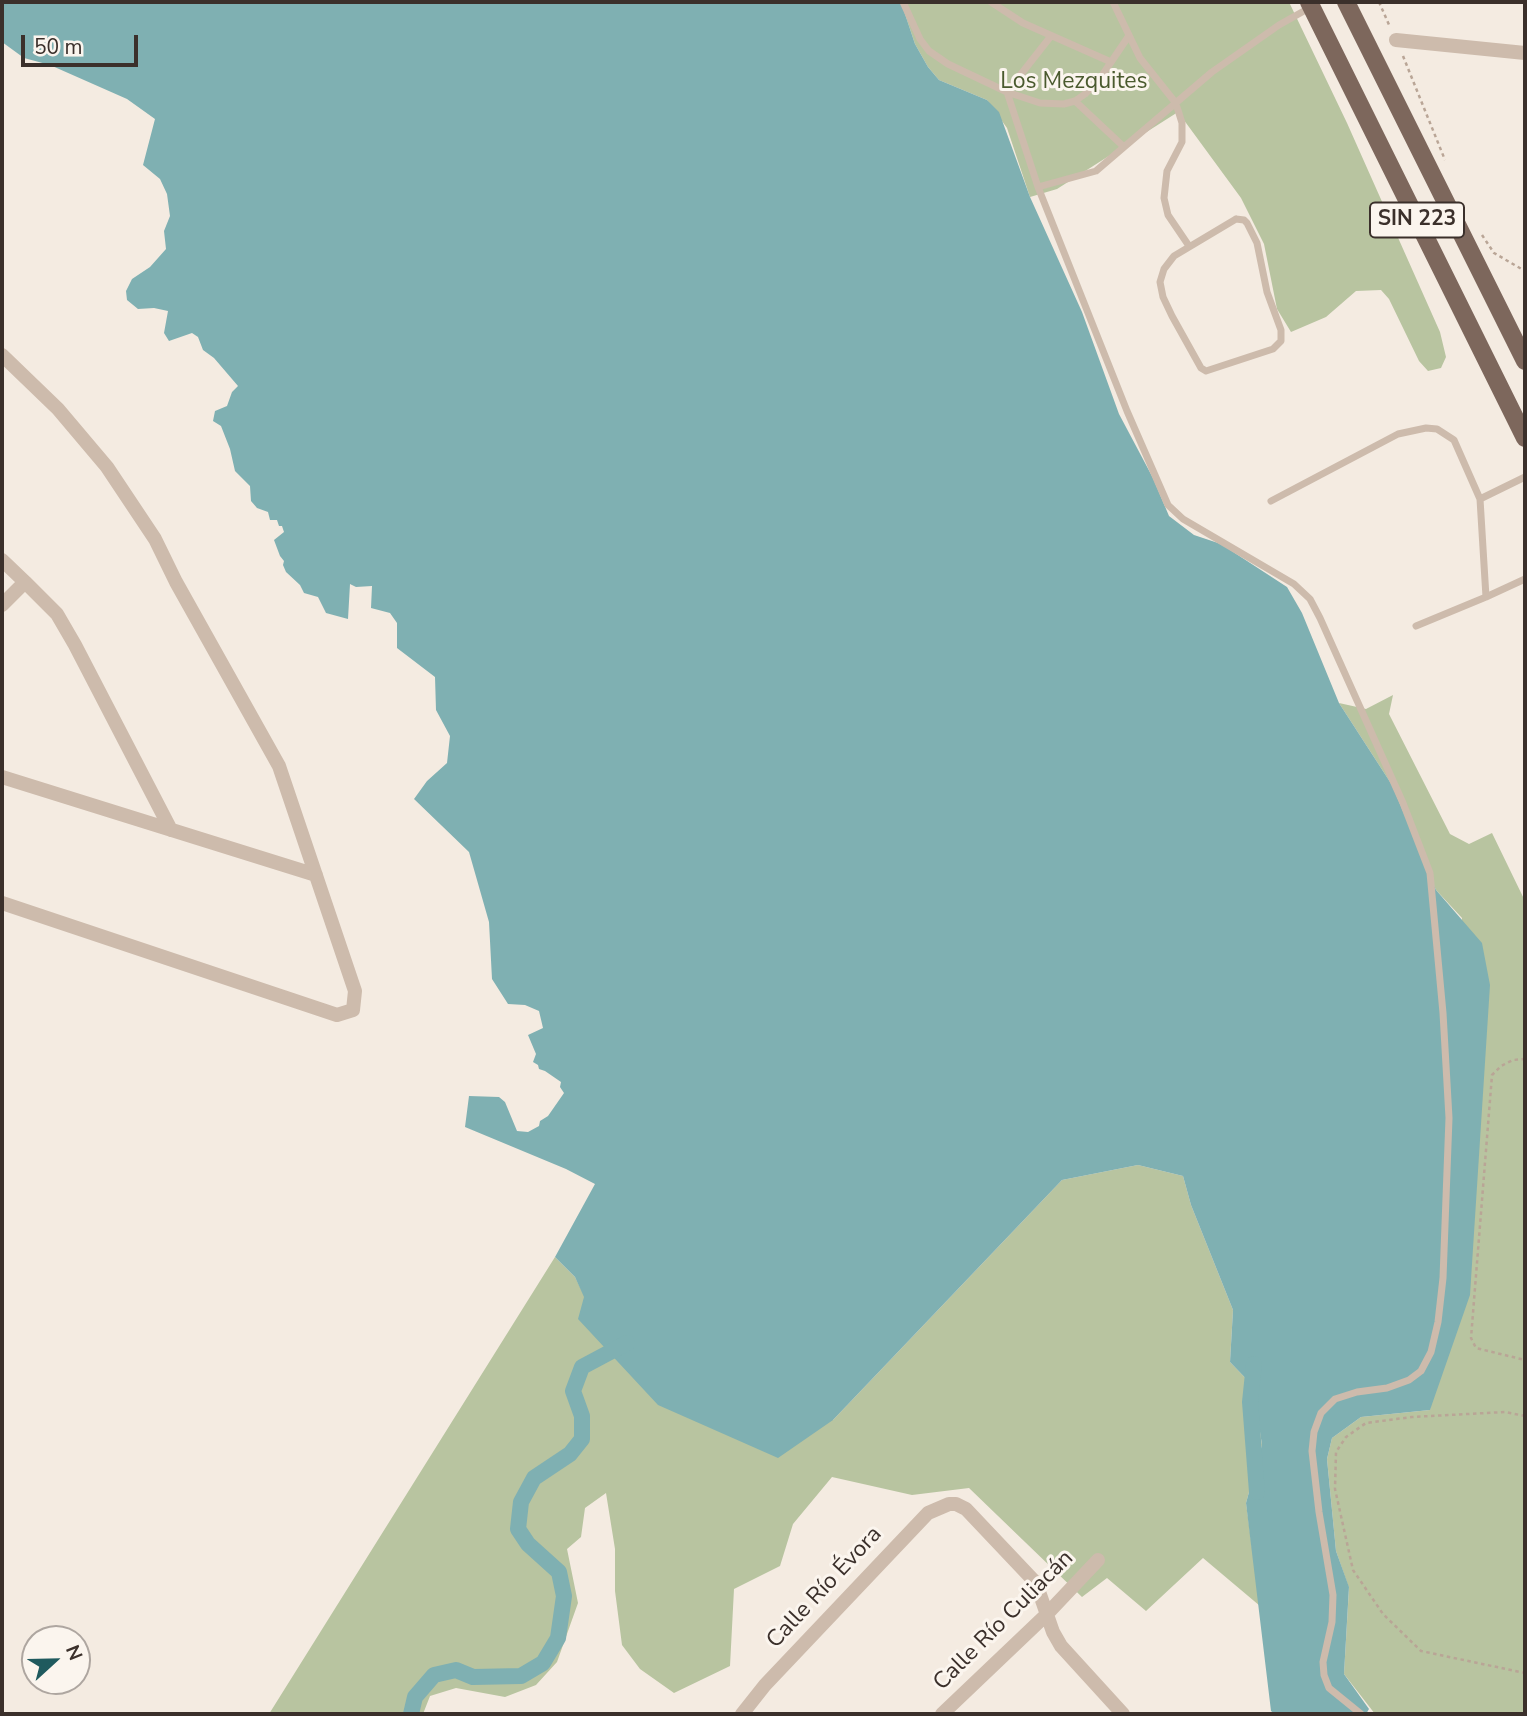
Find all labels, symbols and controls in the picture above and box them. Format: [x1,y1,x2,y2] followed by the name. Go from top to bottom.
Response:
[24,21,142,65] scale bar
[34,33,83,61] text: 50 m
[1000,68,1148,96] park label: Los Mezquites
[1370,202,1464,238] road number: SIN 223
[762,1521,888,1655] street label: Calle Río Évora
[928,1545,1080,1697] street label: Calle Río Culiacán
[21,1625,91,1695] north arrow
[59,1641,88,1664] text: N

